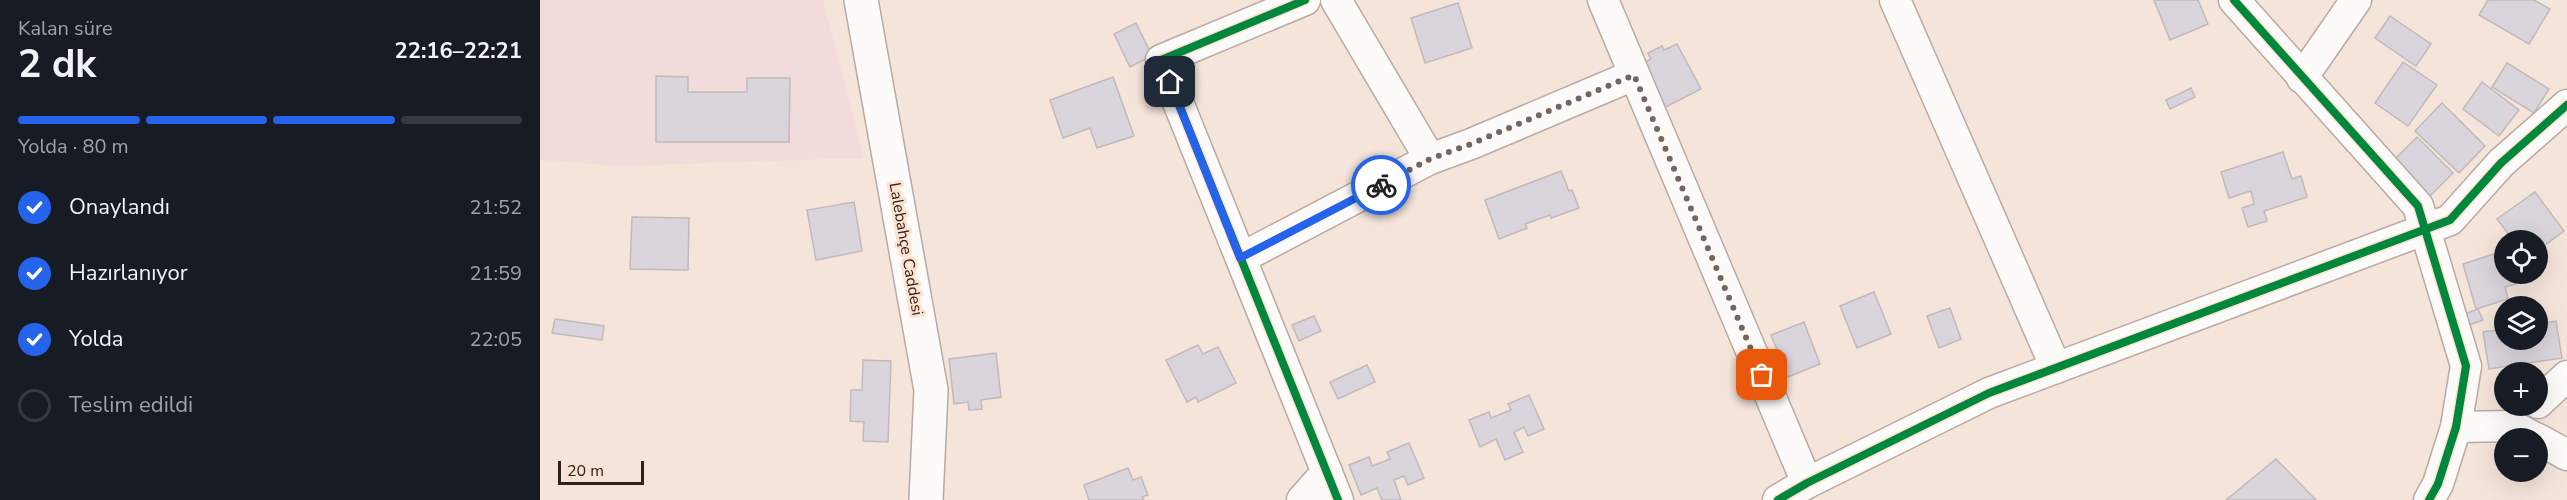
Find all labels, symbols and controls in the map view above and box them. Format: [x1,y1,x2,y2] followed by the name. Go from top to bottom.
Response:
[18,15,113,42] text: Kalan süre
[394,36,522,66] text: 22:16–22:21
[18,38,96,91] text: 2 dk
[1144,56,1195,107] pin
[1153,65,1186,98] icon: home
[18,133,129,160] text: Yolda · 80 m
[1351,155,1411,215] courier
[1365,169,1398,202] icon: bike
[883,181,929,317] street label: Lalebahçe Caddesi
[18,191,51,224] icon: check
[69,192,170,222] text: Onaylandı
[469,194,522,221] text: 21:52
[2494,230,2548,482] map controls
[2494,230,2548,284] button: locate
[18,257,51,290] icon: check
[69,258,188,288] text: Hazırlanıyor
[469,260,522,287] text: 21:59
[2494,296,2548,350] button: layers
[18,323,51,356] icon: check
[69,324,124,354] text: Yolda
[469,326,522,353] text: 22:05
[1736,349,1787,400] pin
[1745,358,1778,391] icon: bag
[2494,362,2548,416] button: +
[69,390,193,420] text: Teslim edildi
[2494,428,2548,482] button: −
[558,458,644,486] scale bar
[567,460,604,482] text: 20 m

